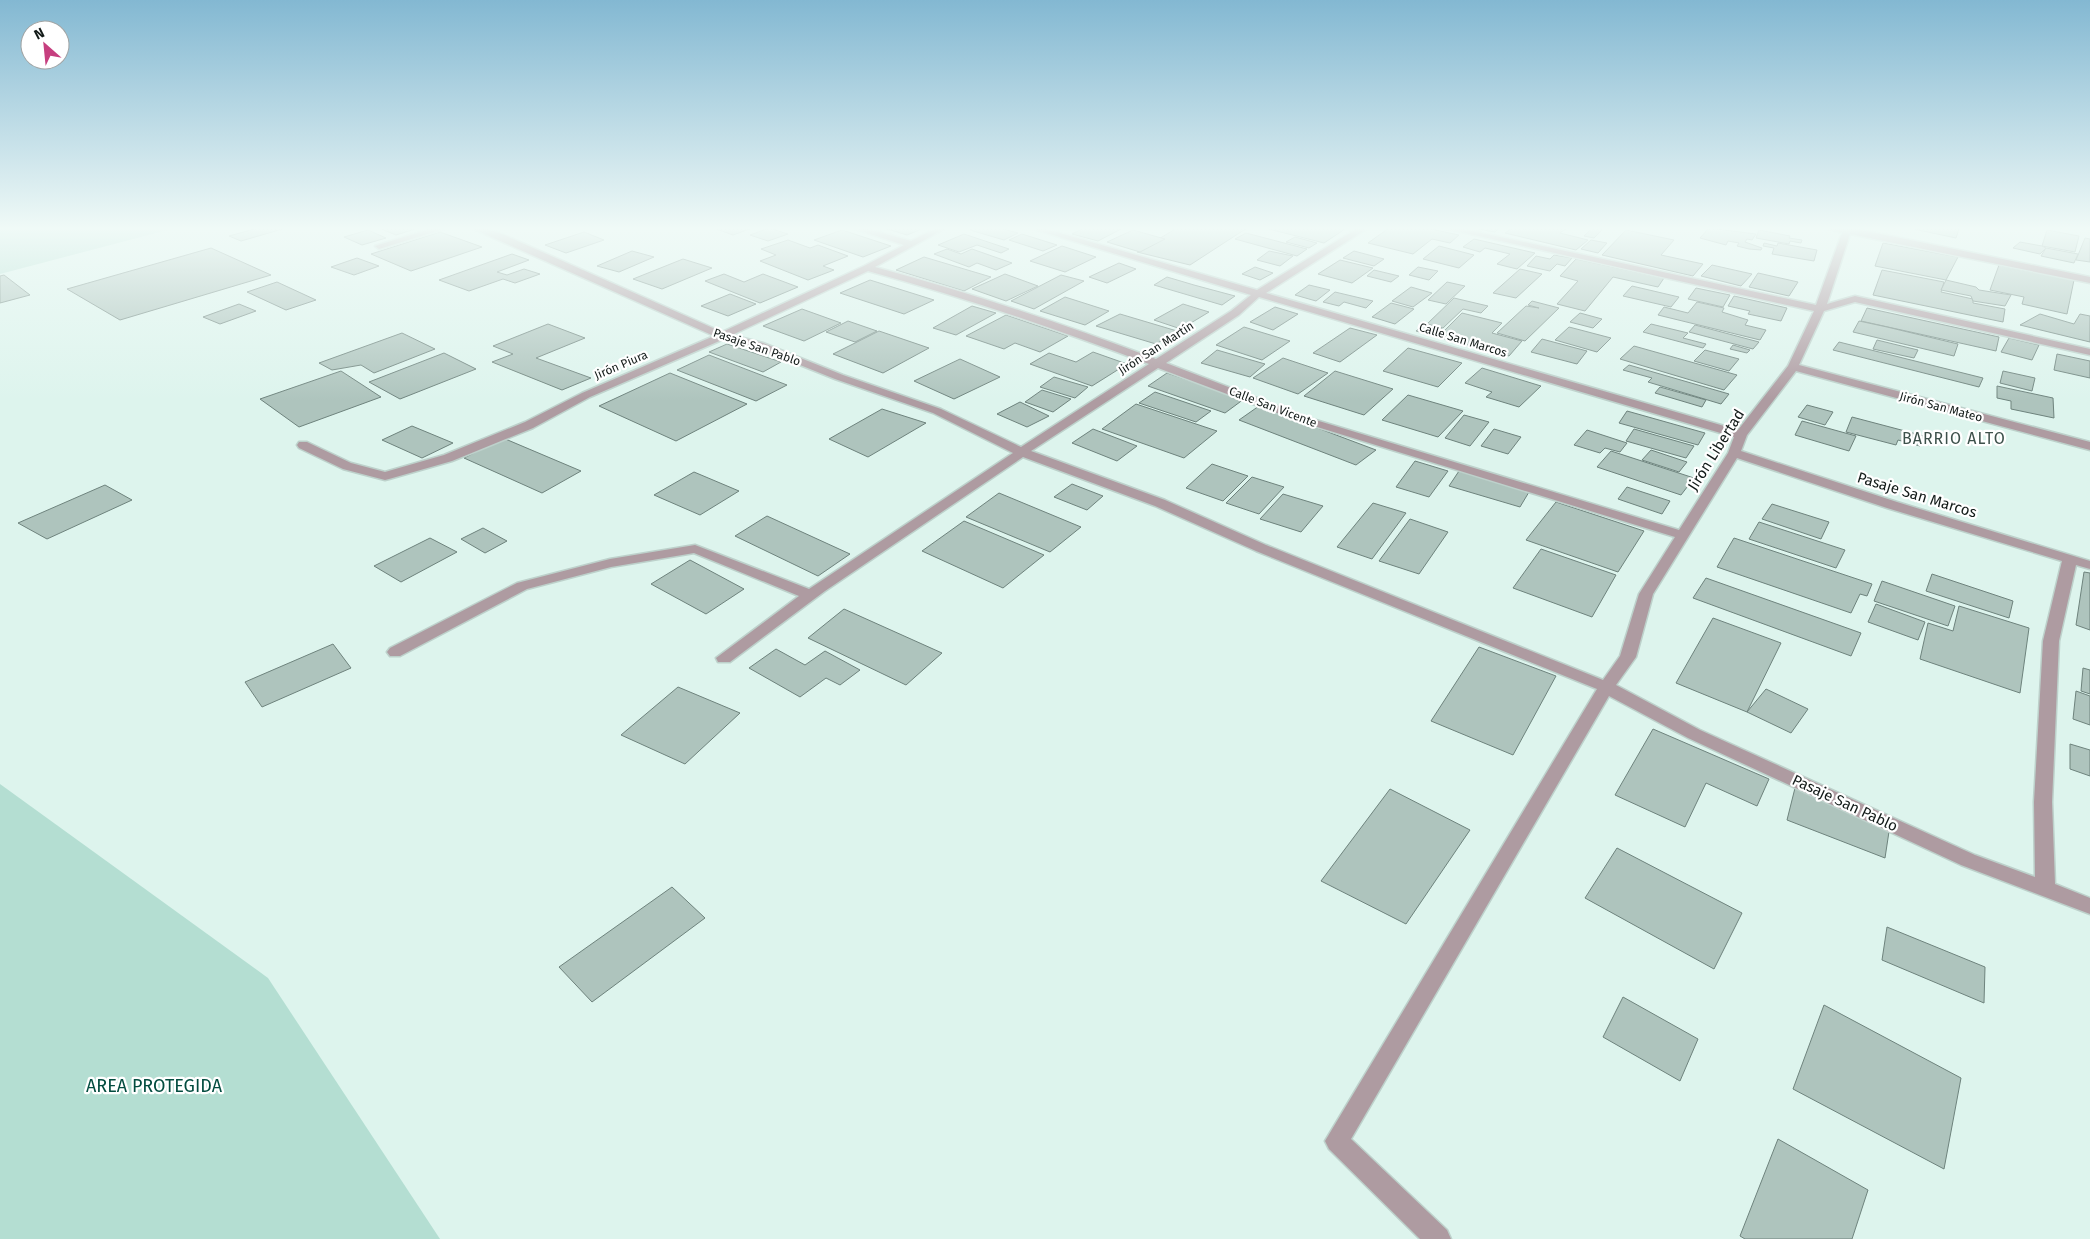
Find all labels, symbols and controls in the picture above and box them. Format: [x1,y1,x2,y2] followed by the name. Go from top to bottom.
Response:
[20,20,70,70] north arrow
[31,24,47,44] text: N
[1116,318,1196,378] street label: Jirón San Martín
[1417,320,1509,360] street label: Calle San Marcos
[712,326,802,368] street label: Pasaje San Pablo
[592,347,650,383] street label: Jirón Piura
[1227,384,1319,430] street label: Calle San Vicente
[1898,389,1984,425] street label: Jirón San Mateo
[1684,406,1748,494] street label: Jirón Libertad
[1902,429,2006,448] district label: BARRIO ALTO
[1855,468,1979,522] street label: Pasaje San Marcos
[1789,771,1901,835] street label: Pasaje San Pablo
[86,1075,223,1097] park label: AREA PROTEGIDA

